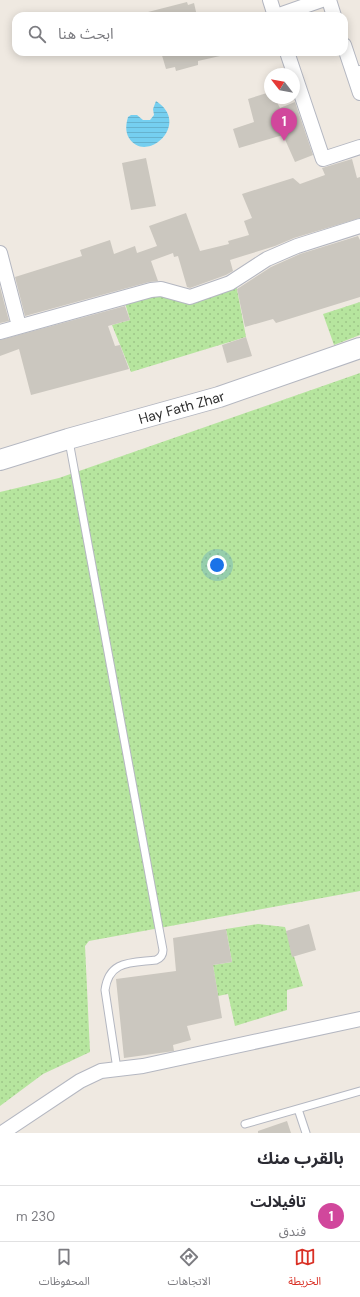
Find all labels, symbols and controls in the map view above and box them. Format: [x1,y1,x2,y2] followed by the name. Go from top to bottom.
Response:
[12,12,348,56] search box
[26,23,48,45] icon: search
[58,24,114,44] text: ابحث هنا
[264,68,300,104] north arrow
[271,108,297,141] pin: 1
[136,387,227,428] street label: Hay Fath Zhar
[207,555,227,575] your location
[257,1147,344,1169] text: بالقرب منك
[250,1192,306,1212] text: تافيلالت
[16,1208,55,1225] text: 230 m
[329,1208,333,1225] text: 1
[279,1223,306,1240] text: فندق
[39,1246,90,1293] tab: المحفوظات
[168,1246,211,1293] tab: الاتجاهات
[288,1246,321,1293] tab: الخريطة

